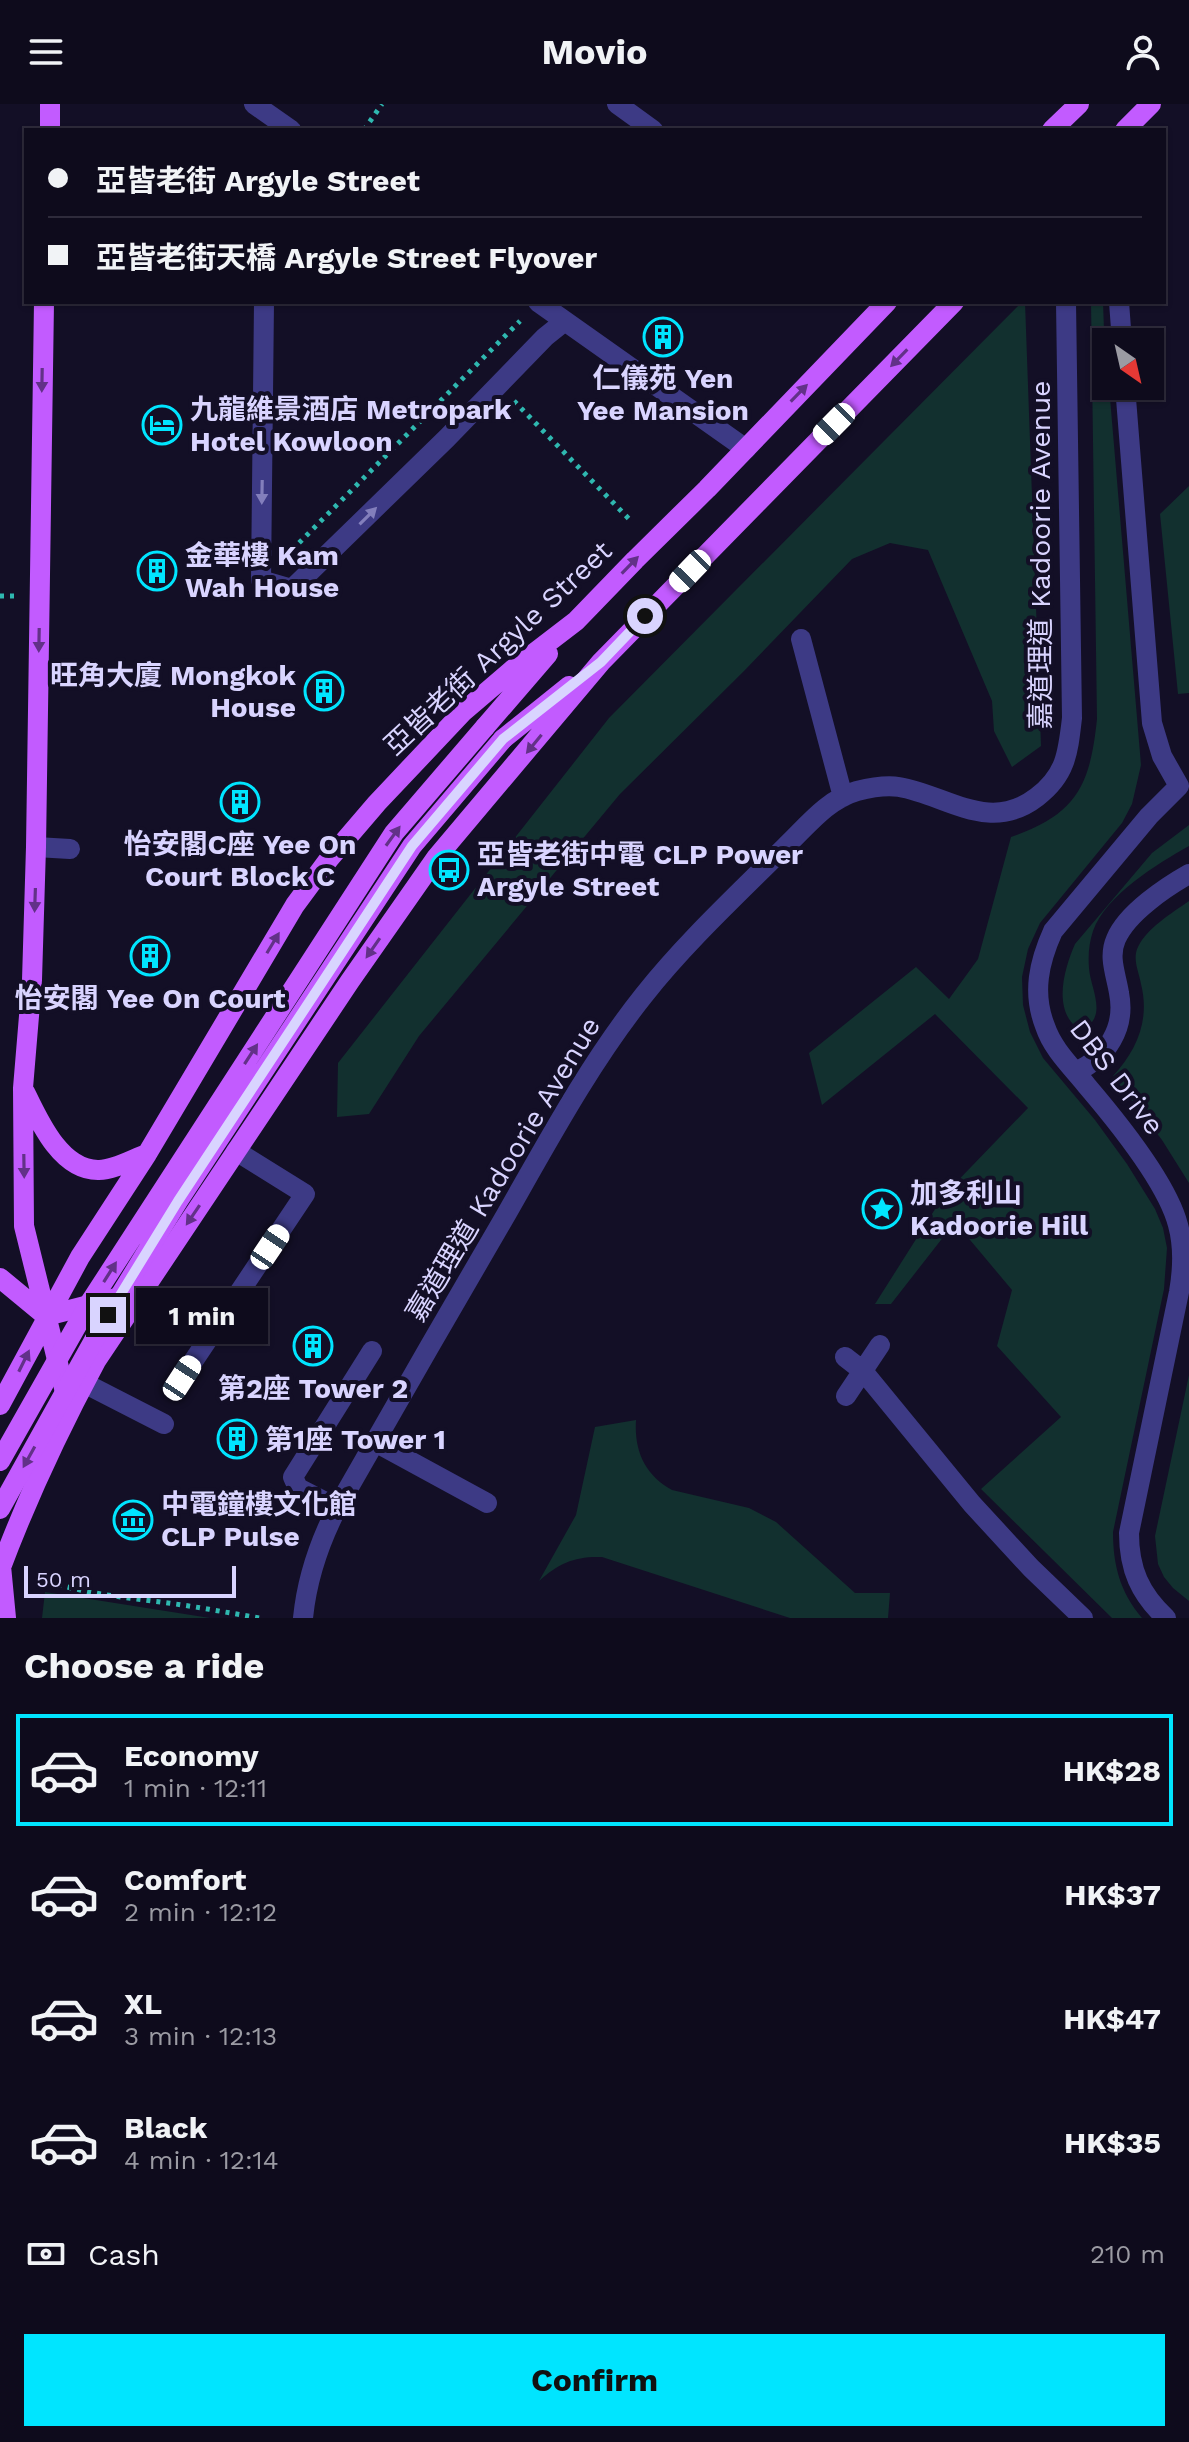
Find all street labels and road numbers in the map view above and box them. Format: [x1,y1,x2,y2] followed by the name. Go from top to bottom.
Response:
[1024,380,1057,730] street label: 嘉道理道 Kadoorie Avenue
[378,534,619,762] street label: 亞皆老街 Argyle Street
[399,1011,607,1327] street label: 嘉道理道 Kadoorie Avenue
[1063,1013,1171,1141] street label: DBS Drive

